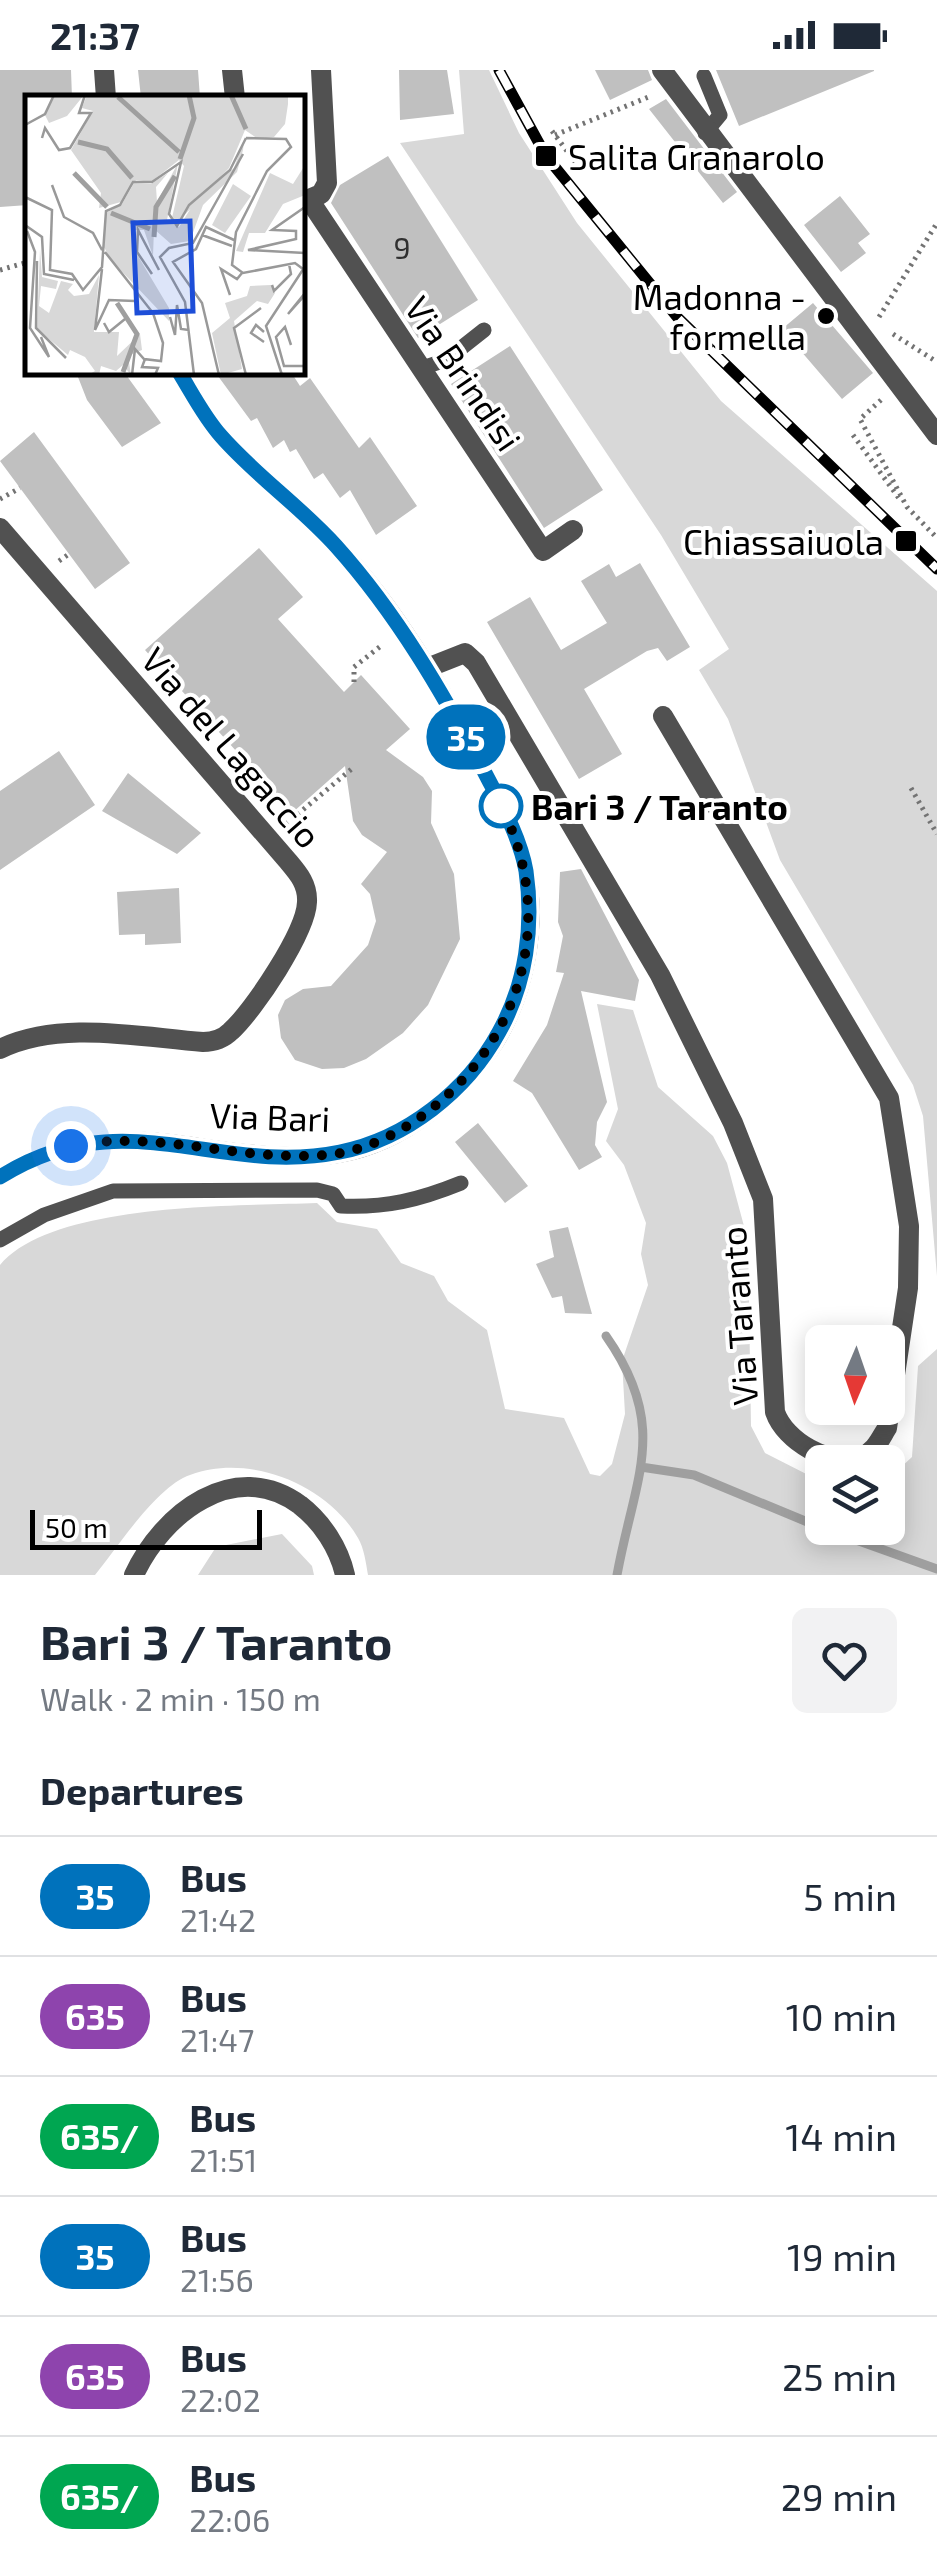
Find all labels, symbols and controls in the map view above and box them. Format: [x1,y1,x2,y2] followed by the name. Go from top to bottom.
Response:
[50,12,140,58] text: 21:37
[25,95,305,375] inset map
[568,135,825,177] place label: Salita Granarolo
[533,143,559,169] marker: Salita Granarolo
[393,229,411,265] house number: 9
[633,275,806,357] place label: Madonna - formella
[397,288,531,458] street label: Via Brindisi
[815,305,837,327] marker: Madonna - formella
[683,520,884,562] place label: Chiassaiuola
[893,528,919,554] marker: Chiassaiuola
[134,638,330,856] street label: Via del Lagaccio
[421,704,511,770] line badge: 35
[446,716,486,758] text: 35
[480,785,522,827] marker: Bari 3 / Taranto
[531,785,788,827] place label: Bari 3 / Taranto
[209,1093,331,1139] street label: Via Bari
[46,1121,96,1171] your location
[711,1225,765,1407] street label: Via Taranto
[805,1325,905,1425] north arrow
[805,1325,905,1545] map controls
[805,1445,905,1545] button: layers
[30,1505,262,1550] scale bar
[45,1510,108,1544] text: 50 m
[792,1608,897,1713] button: heart
[40,1612,392,1670] text: Bari 3 / Taranto
[40,1679,321,1717] text: Walk · 2 min · 150 m
[40,1767,244,1813] text: Departures
[180,1854,247,1900] text: Bus
[803,1873,897,1919] text: 5 min
[75,1875,115,1917] text: 35
[180,1900,256,1938] text: 21:42
[180,1974,247,2020] text: Bus
[786,1993,897,2039] text: 10 min
[65,1995,125,2037] text: 635
[180,2020,254,2058] text: 21:47
[189,2094,256,2140] text: Bus
[785,2113,897,2159] text: 14 min
[60,2115,139,2157] text: 635/
[189,2140,257,2178] text: 21:51
[180,2214,247,2260] text: Bus
[787,2233,897,2279] text: 19 min
[75,2235,115,2277] text: 35
[180,2260,254,2298] text: 21:56
[180,2334,247,2380] text: Bus
[782,2353,897,2399] text: 25 min
[65,2355,125,2397] text: 635
[180,2380,261,2418] text: 22:02
[189,2454,256,2500] text: Bus
[781,2473,897,2519] text: 29 min
[60,2475,139,2517] text: 635/
[189,2500,270,2538] text: 22:06

